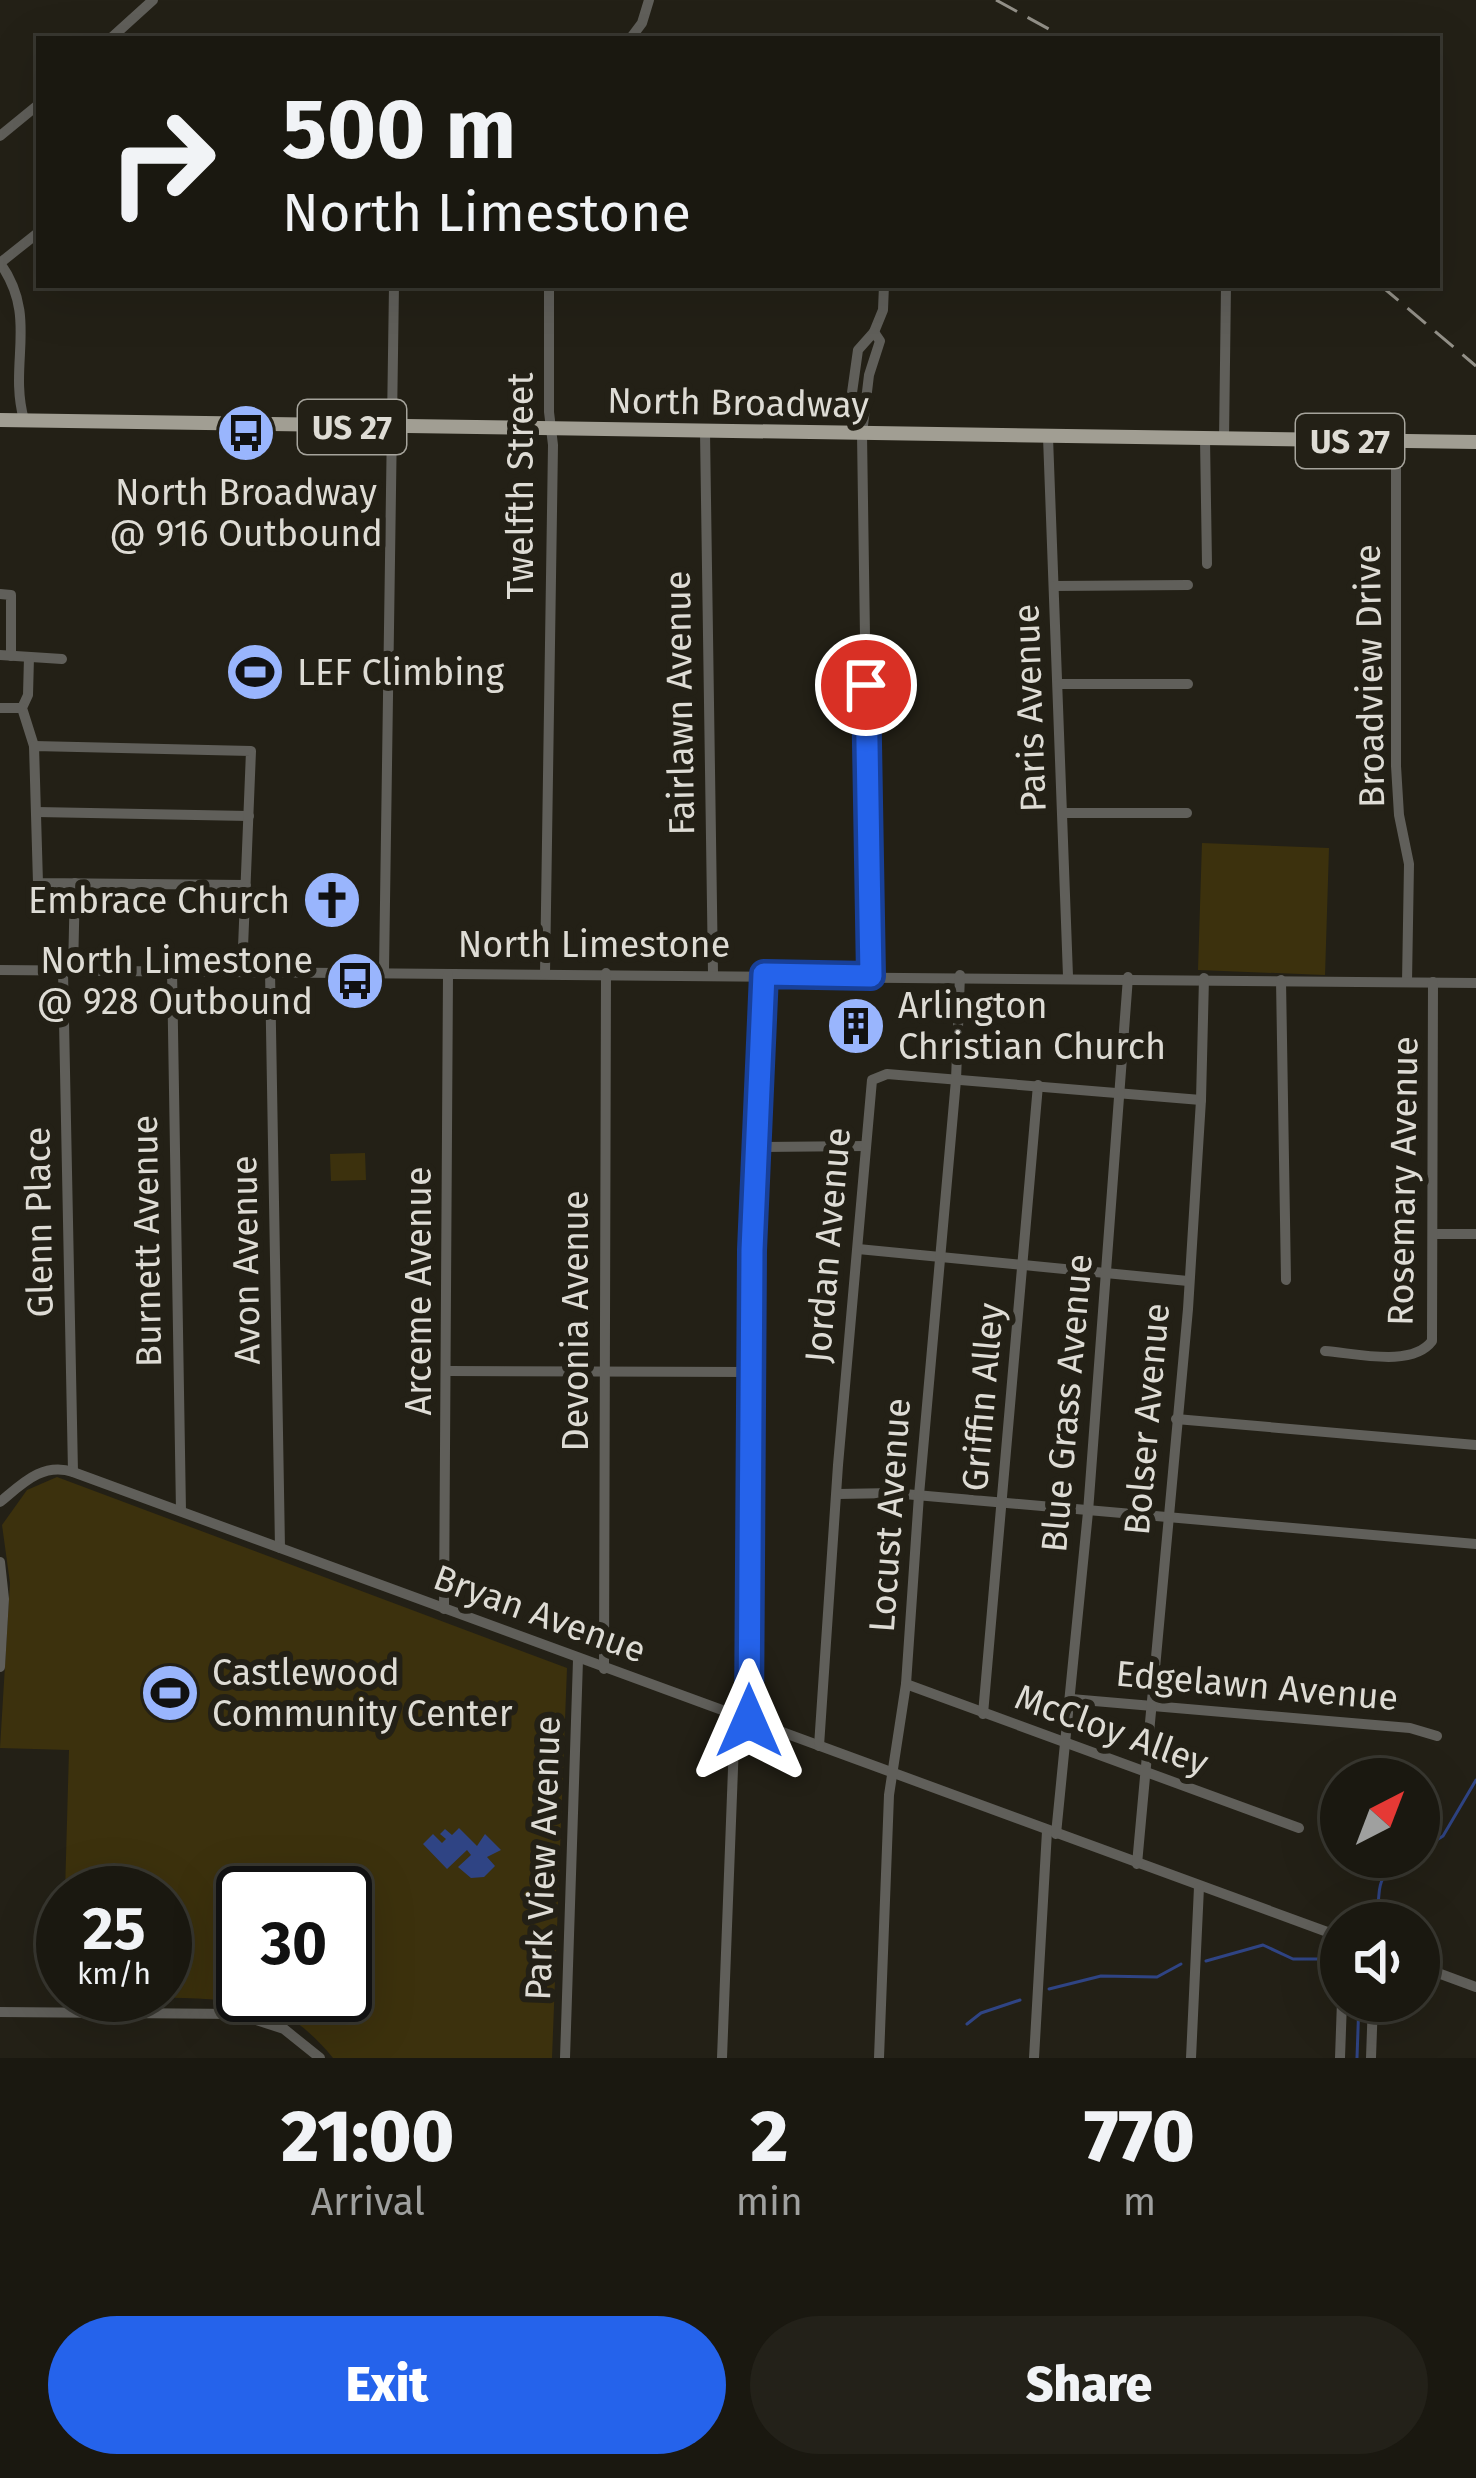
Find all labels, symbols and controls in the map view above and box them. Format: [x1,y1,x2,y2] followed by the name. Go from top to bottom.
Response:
[282,79,516,180] text: 500 m
[84,84,240,240] icon: right
[282,181,691,245] text: North Limestone
[499,373,543,599] street label: Twelfth Street
[607,379,870,427] street label: North Broadway
[298,400,406,454] road number: US 27
[215,402,277,464] bus stop icon: North Broadway @ 916 Outbound
[1296,414,1404,468] road number: US 27
[109,471,383,556] place label: North Broadway @ 916 Outbound
[1346,544,1394,808] street label: Broadview Drive
[656,570,704,836] street label: Fairlawn Avenue
[1004,603,1056,813] street label: Paris Avenue
[815,634,917,736] pin
[224,641,286,703] sports icon: LEF Climbing
[297,651,504,695] place label: LEF Climbing
[833,652,899,718] icon: arrive
[301,869,363,931] church icon: Embrace Church
[28,879,290,923] place label: Embrace Church
[458,923,730,967] street label: North Limestone
[37,939,313,1024] place label: North Limestone @ 928 Outbound
[324,950,386,1012] bus stop icon: North Limestone @ 928 Outbound
[898,984,1166,1069] place label: Arlington Christian Church
[825,995,887,1057] building icon: Arlington Christian Church
[1378,1036,1428,1326] street label: Rosemary Avenue
[123,1114,171,1368] street label: Burnett Avenue
[15,1126,63,1318] street label: Glenn Place
[796,1126,860,1365] street label: Jordan Avenue
[222,1155,270,1365] street label: Avon Avenue
[397,1166,441,1416] street label: Arceme Avenue
[554,1190,598,1452] street label: Devonia Avenue
[1032,1252,1102,1554] street label: Blue Grass Avenue
[953,1301,1013,1493] street label: Griffin Alley
[1115,1301,1179,1537] street label: Bolser Avenue
[860,1396,920,1634] street label: Locust Avenue
[428,1555,652,1673] street label: Bryan Avenue
[212,1651,513,1736] place label: Castlewood Community Center
[1114,1652,1400,1720] street label: Edgelawn Avenue
[686,1658,812,1784] position arrow
[139,1662,201,1724] sports icon: Castlewood Community Center
[1009,1675,1214,1785] street label: McCloy Alley
[516,1715,570,2001] street label: Park View Avenue
[1320,1758,1440,1878] north arrow
[1320,1758,1440,2022] map controls
[216,1866,372,2022] speed limit sign: 30
[82,1893,146,1965] text: 25
[1320,1902,1440,2022] button: sound
[77,1956,151,1992] text: km/h
[281,2094,454,2180] text: 21:00
[750,2094,788,2180] text: 2
[1084,2094,1195,2180] text: 770
[311,2179,425,2225] text: Arrival
[736,2179,803,2225] text: min
[1123,2179,1156,2225] text: m
[48,2316,726,2454] button: Exit
[750,2316,1428,2454] button: Share

